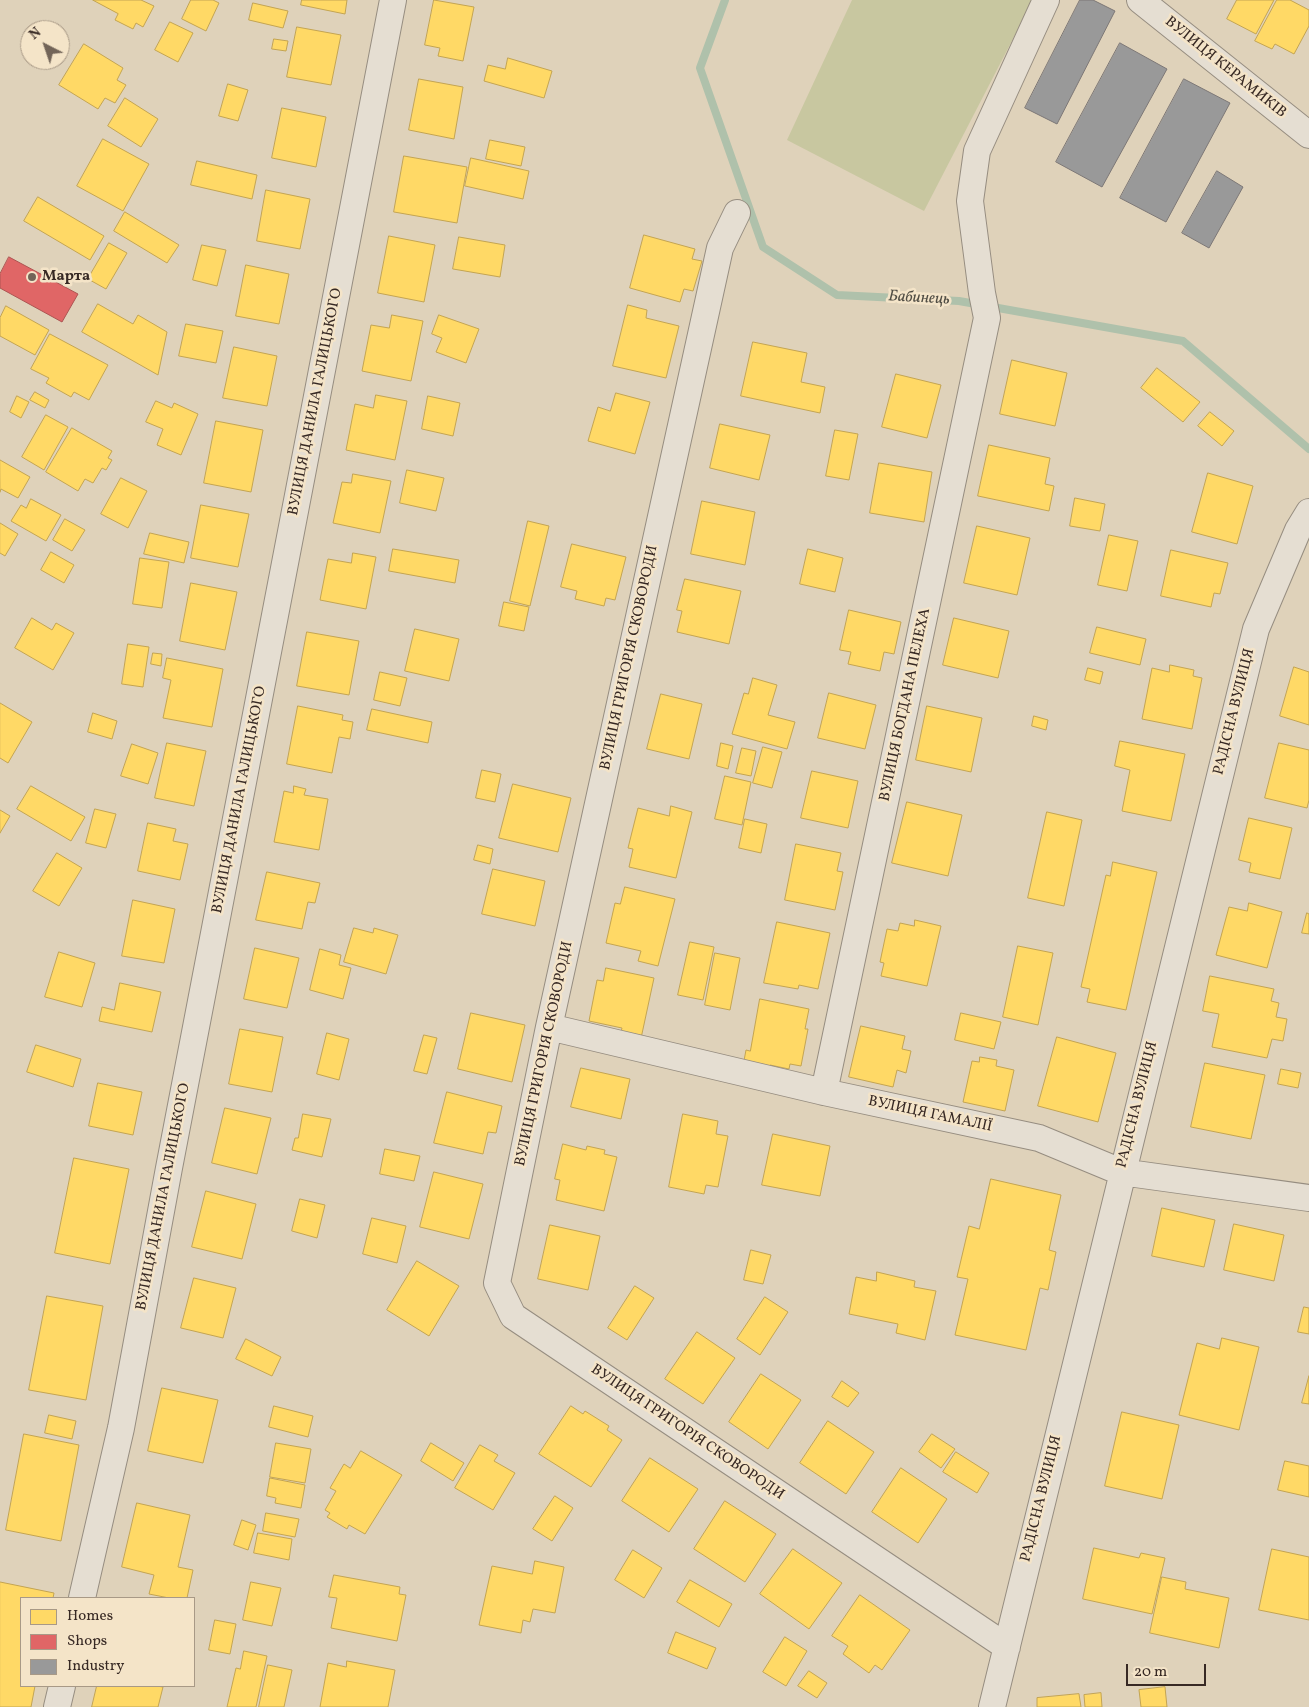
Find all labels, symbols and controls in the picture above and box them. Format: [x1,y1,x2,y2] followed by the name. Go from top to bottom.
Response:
[1161,13,1289,123] street label: ВУЛИЦЯ КЕРАМИКІВ
[20,20,70,70] north arrow
[25,24,46,45] text: N
[42,268,90,286] place label: Марта
[26,271,38,283] marker: Марта
[285,287,347,517] street label: ВУЛИЦЯ ДАНИЛА ГАЛИЦЬКОГО
[888,288,950,310] water label: Бабинець
[597,544,663,772] street label: ВУЛИЦЯ ГРИГОРІЯ СКОВОРОДИ
[877,607,935,803] street label: ВУЛИЦЯ БОГДАНА ПЕЛЕХА
[1211,647,1259,777] street label: РАДІСНА ВУЛИЦЯ
[209,685,271,915] street label: ВУЛИЦЯ ДАНИЛА ГАЛИЦЬКОГО
[512,940,578,1168] street label: ВУЛИЦЯ ГРИГОРІЯ СКОВОРОДИ
[1114,1040,1162,1170] street label: РАДІСНА ВУЛИЦЯ
[133,1082,195,1312] street label: ВУЛИЦЯ ДАНИЛА ГАЛИЦЬКОГО
[866,1093,994,1137] street label: ВУЛИЦЯ ГАМАЛІЇ
[587,1361,787,1505] street label: ВУЛИЦЯ ГРИГОРІЯ СКОВОРОДИ
[1018,1434,1066,1564] street label: РАДІСНА ВУЛИЦЯ
[20,1597,195,1687] legend
[67,1606,113,1627] text: Homes
[67,1631,107,1652] text: Shops
[1129,1654,1209,1686] scale bar
[67,1656,124,1677] text: Industry
[1134,1662,1167,1683] text: 20 m

